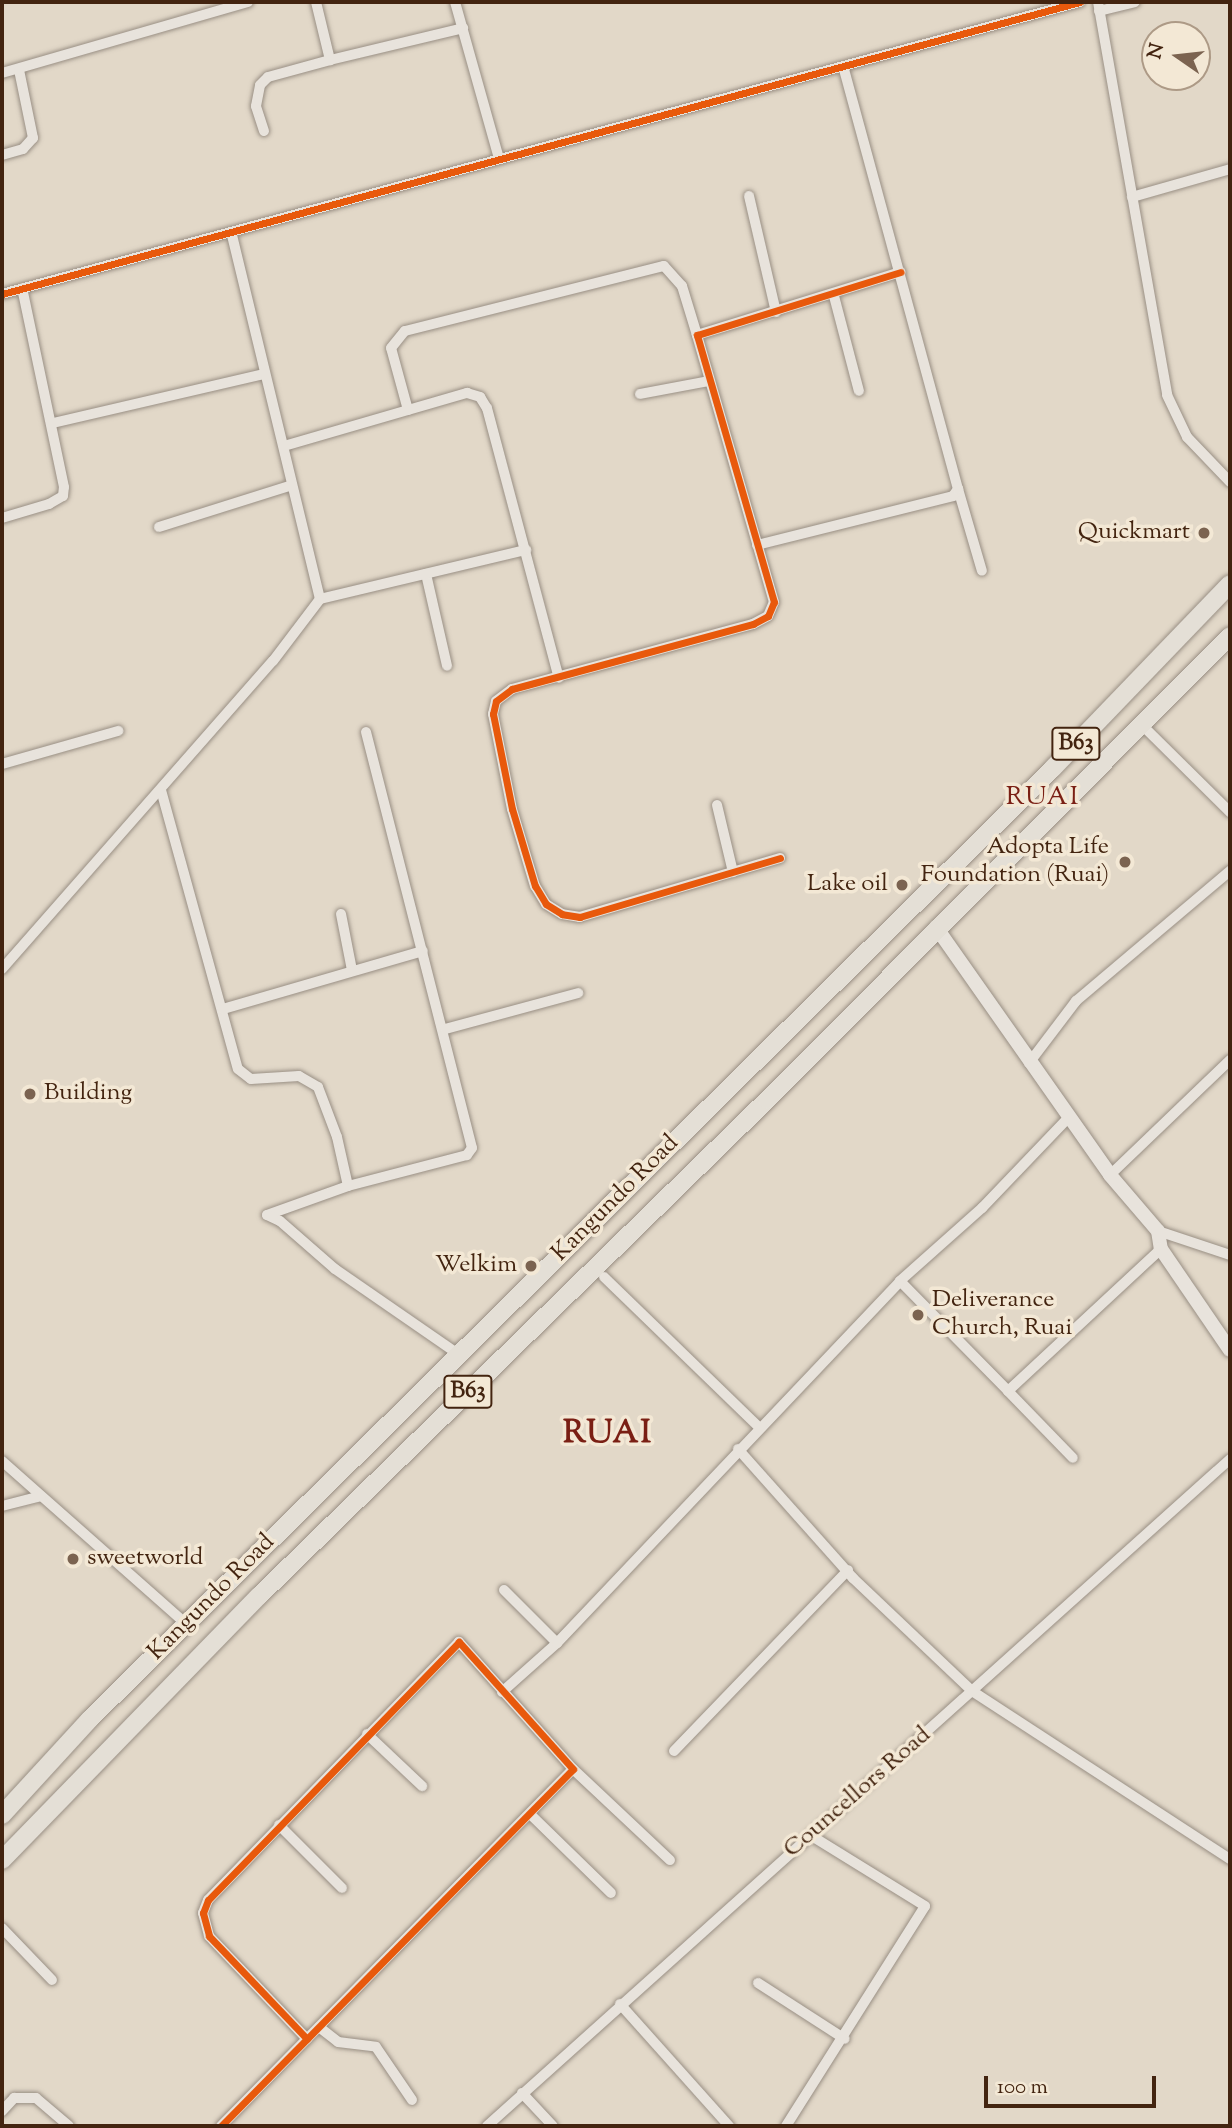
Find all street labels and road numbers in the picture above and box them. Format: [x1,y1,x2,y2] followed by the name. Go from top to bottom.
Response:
[1050,724,1102,764] road number: B63
[547,1130,685,1268] street label: Kangundo Road
[442,1372,494,1412] road number: B63
[143,1529,281,1667] street label: Kangundo Road
[779,1721,937,1865] street label: Councellors Road

